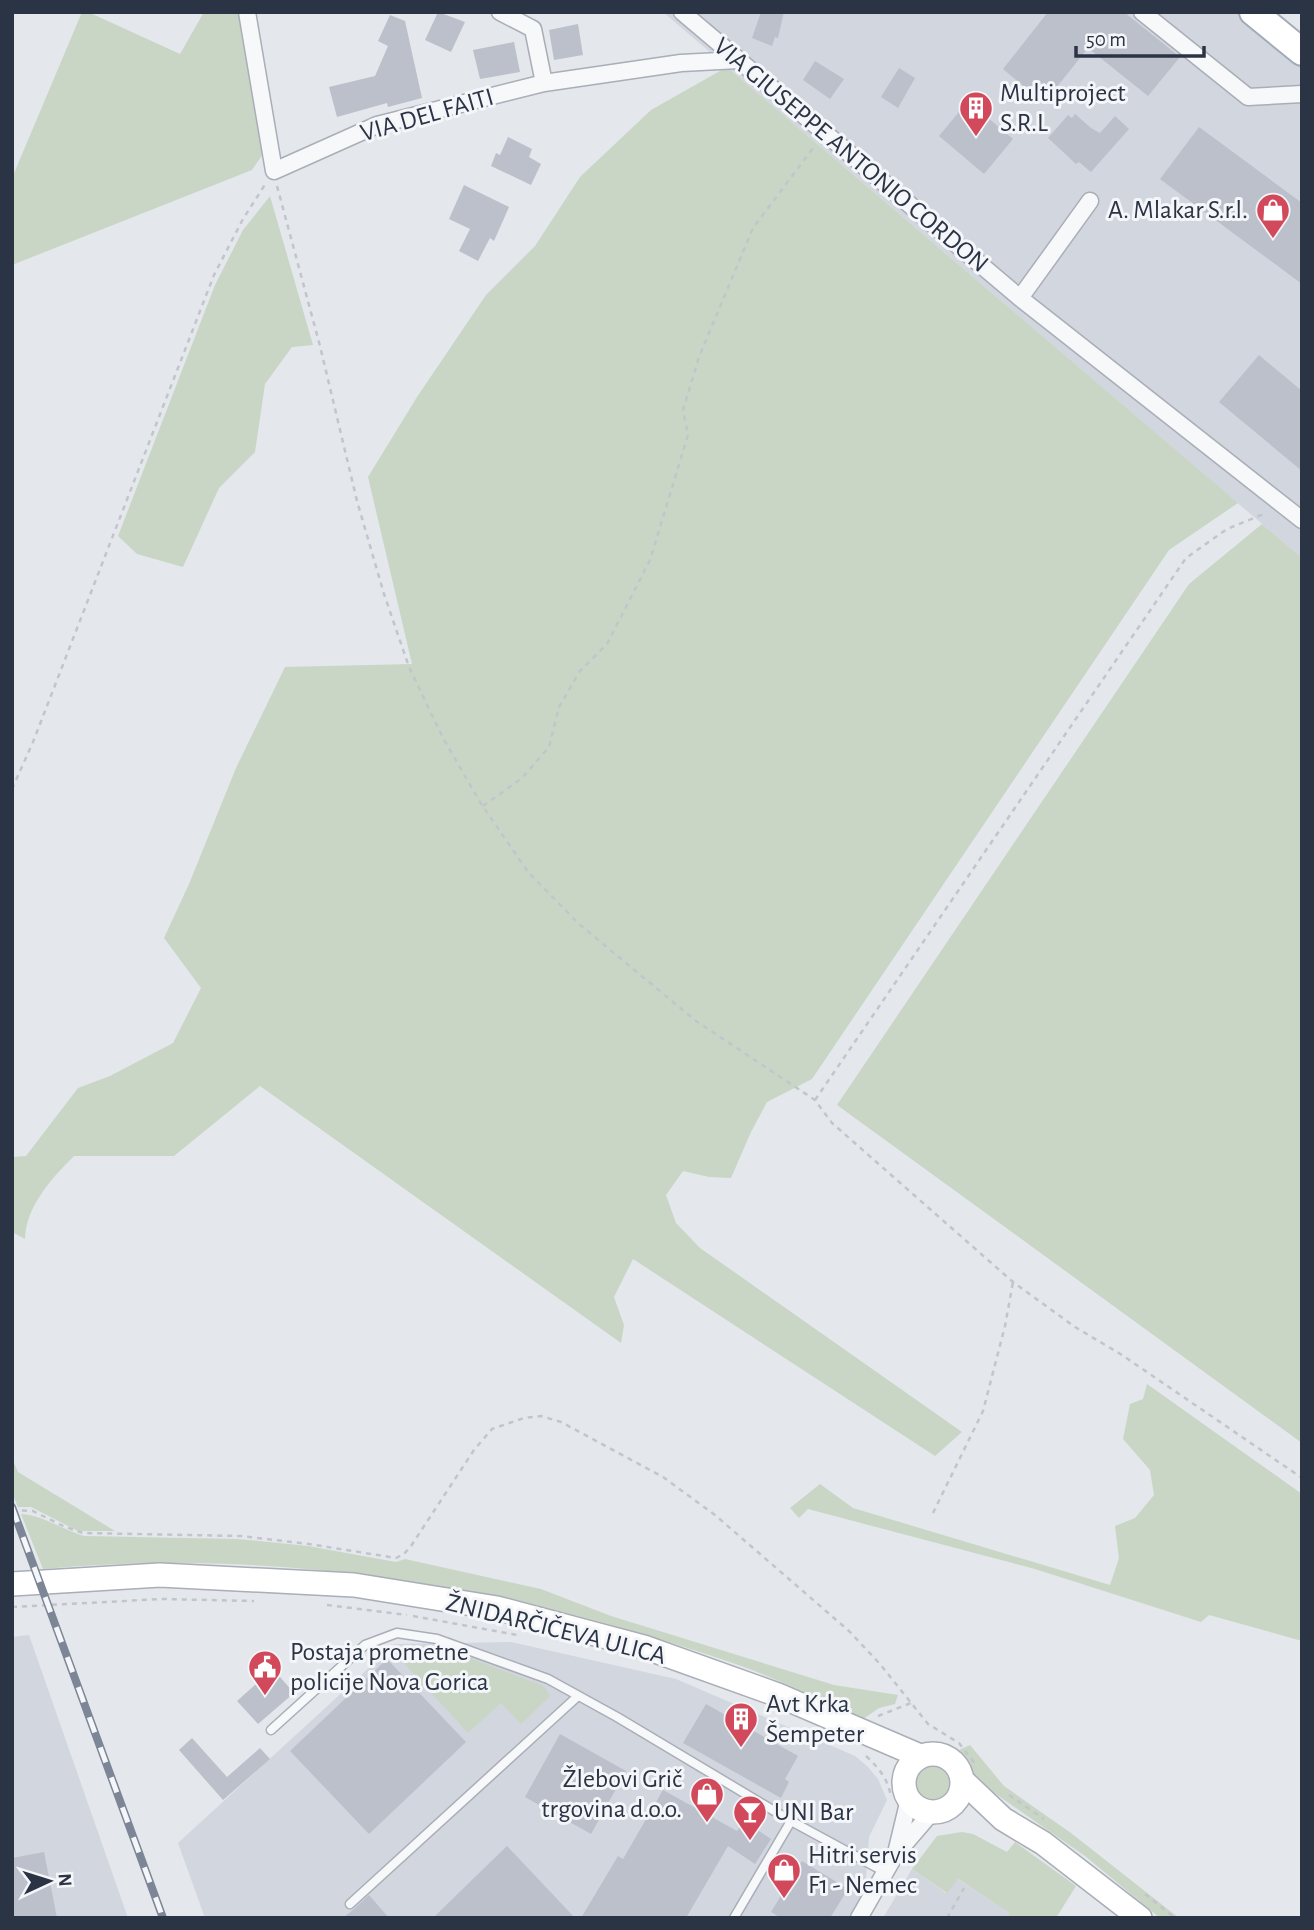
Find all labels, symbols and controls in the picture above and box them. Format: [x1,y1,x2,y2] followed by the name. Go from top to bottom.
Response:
[1076,14,1204,58] scale bar
[1086,29,1126,50] text: 50 m
[709,33,993,277] street label: VIA GIUSEPPE ANTONIO CORDON
[1000,80,1126,136] place label: Multiproject S.R.L
[357,84,497,146] street label: VIA DEL FAITI
[957,89,995,138] building icon: Multiproject S.R.L
[1254,191,1292,240] shop icon: A. Mlakar S.r.l.
[1108,197,1248,223] place label: A. Mlakar S.r.l.
[443,1588,669,1669] street label: ŽNIDARČIČEVA ULICA
[290,1639,489,1695] place label: Postaja prometne policije Nova Gorica
[246,1648,284,1697] public building icon: Postaja prometne policije Nova Gorica
[766,1691,865,1747] place label: Avt Krka Šempeter
[722,1700,760,1749] building icon: Avt Krka Šempeter
[541,1765,682,1822] place label: Žlebovi Grič trgovina d.o.o.
[688,1775,726,1824] shop icon: Žlebovi Grič trgovina d.o.o.
[731,1793,769,1842] bar icon: UNI Bar
[774,1799,854,1825] place label: UNI Bar
[808,1842,917,1898] place label: Hitri servis F1 - Nemec
[14,1846,84,1916] north arrow
[765,1851,803,1900] shop icon: Hitri servis F1 - Nemec
[55,1873,74,1887] text: N

